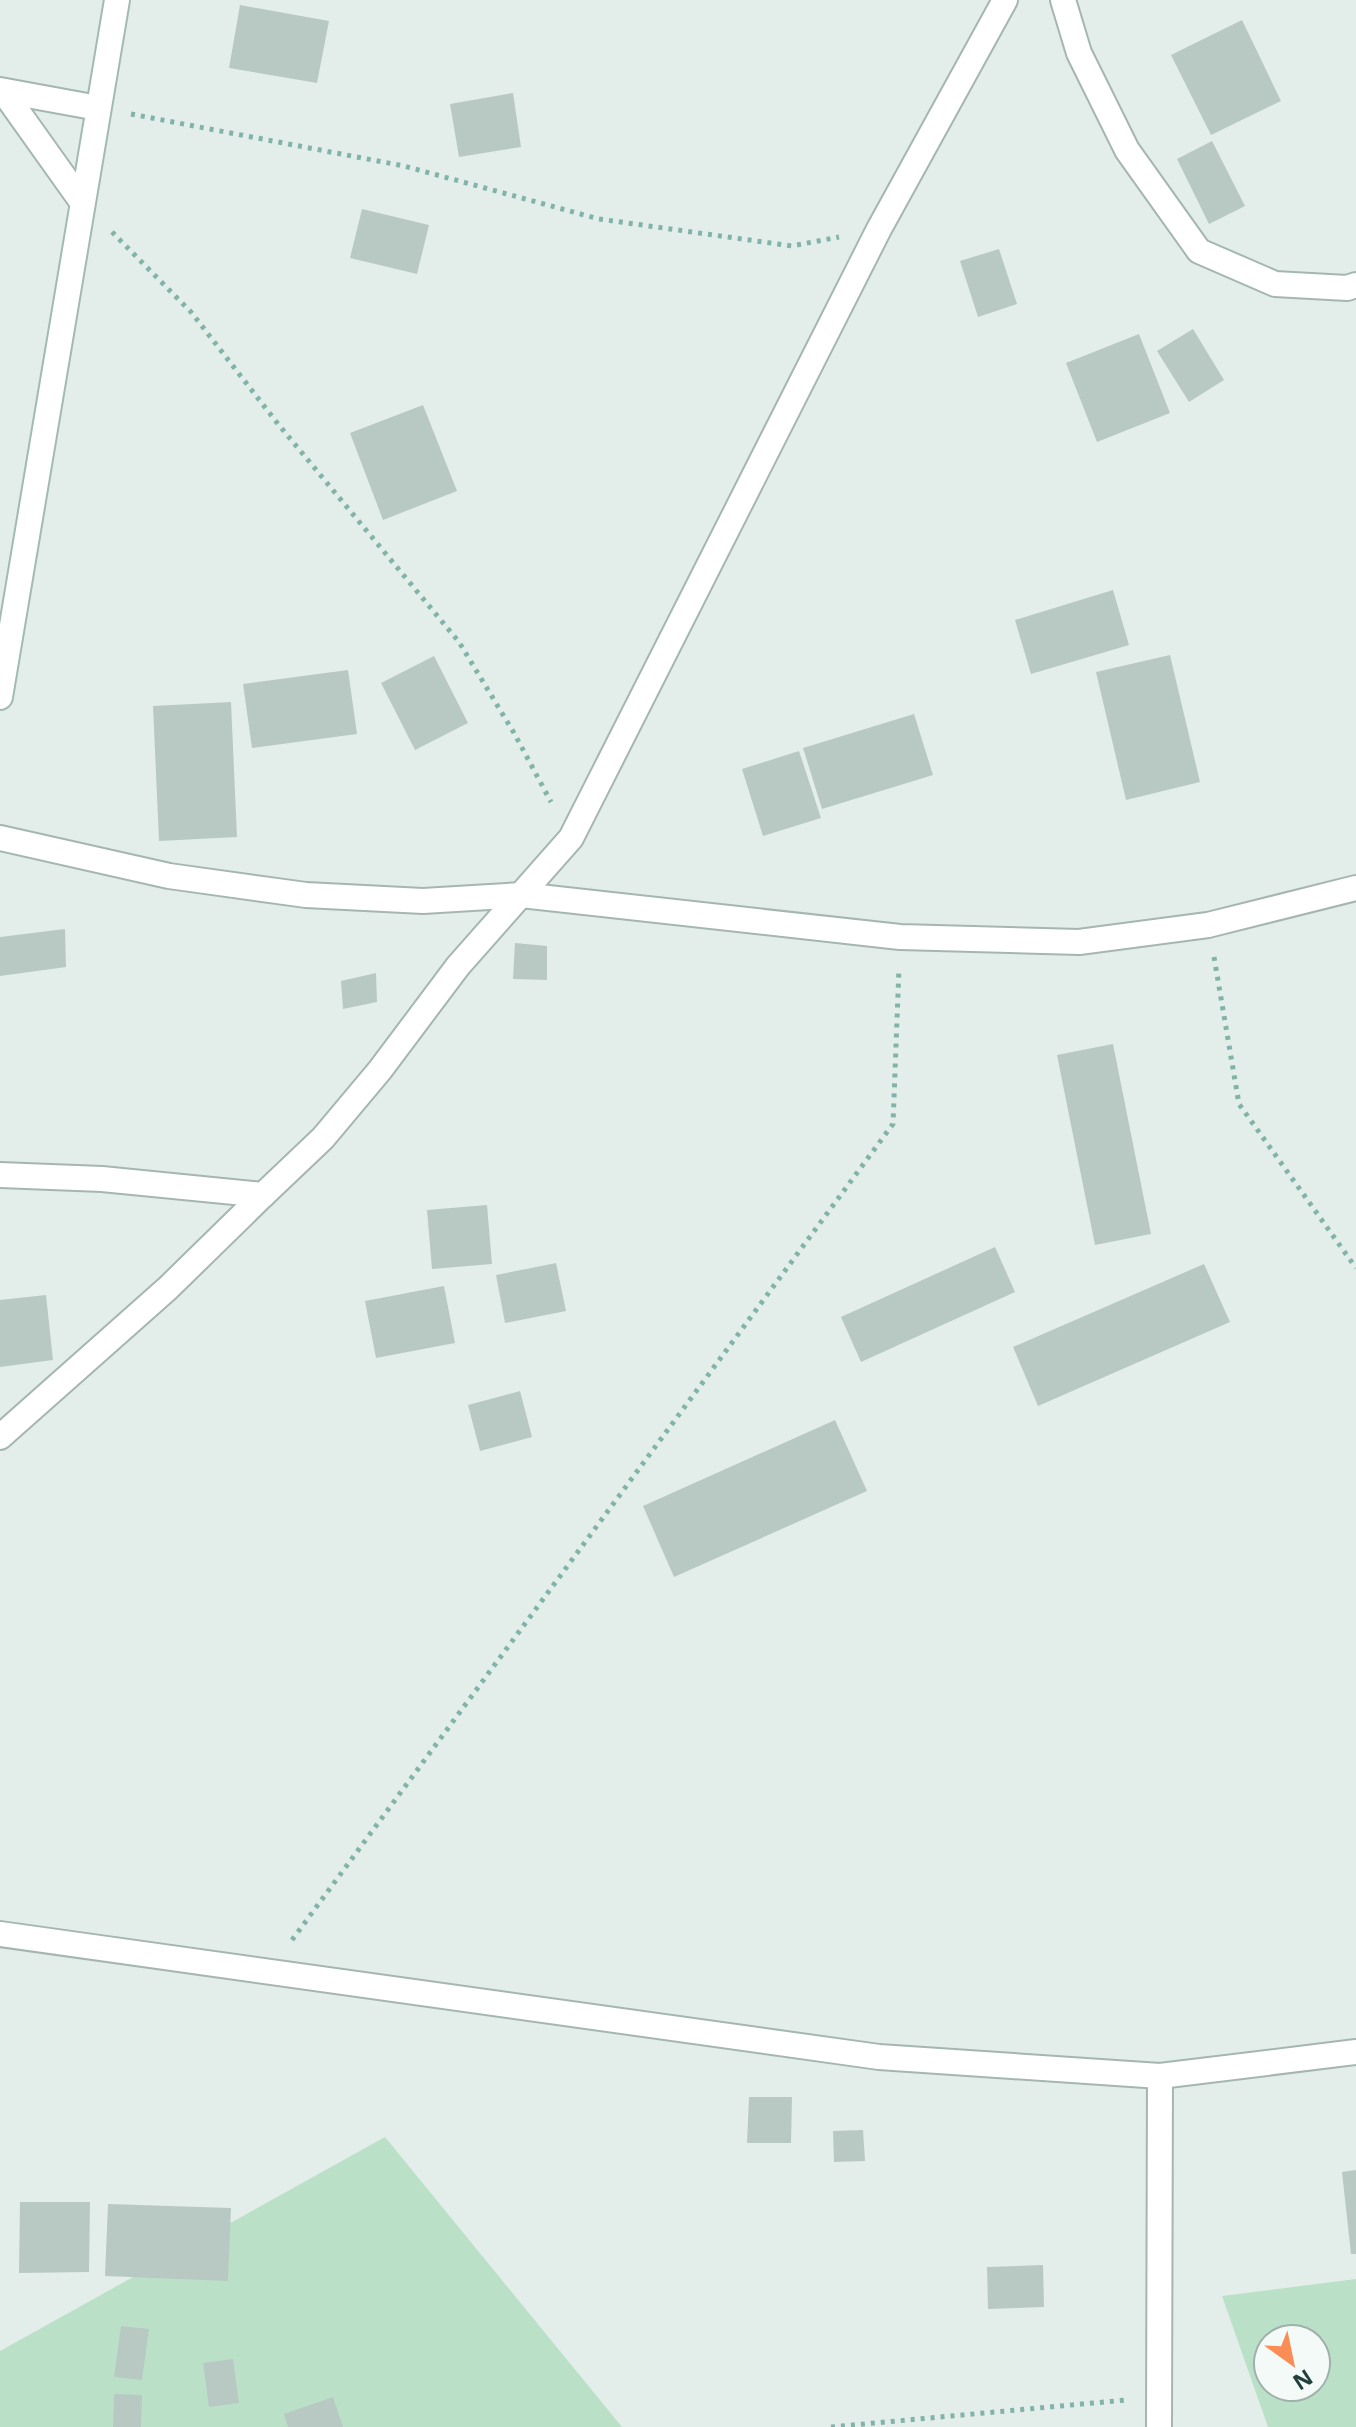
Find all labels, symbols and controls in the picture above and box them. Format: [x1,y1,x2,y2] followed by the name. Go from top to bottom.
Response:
[1252,2323,1332,2403] north arrow
[1288,2363,1319,2398] text: N

